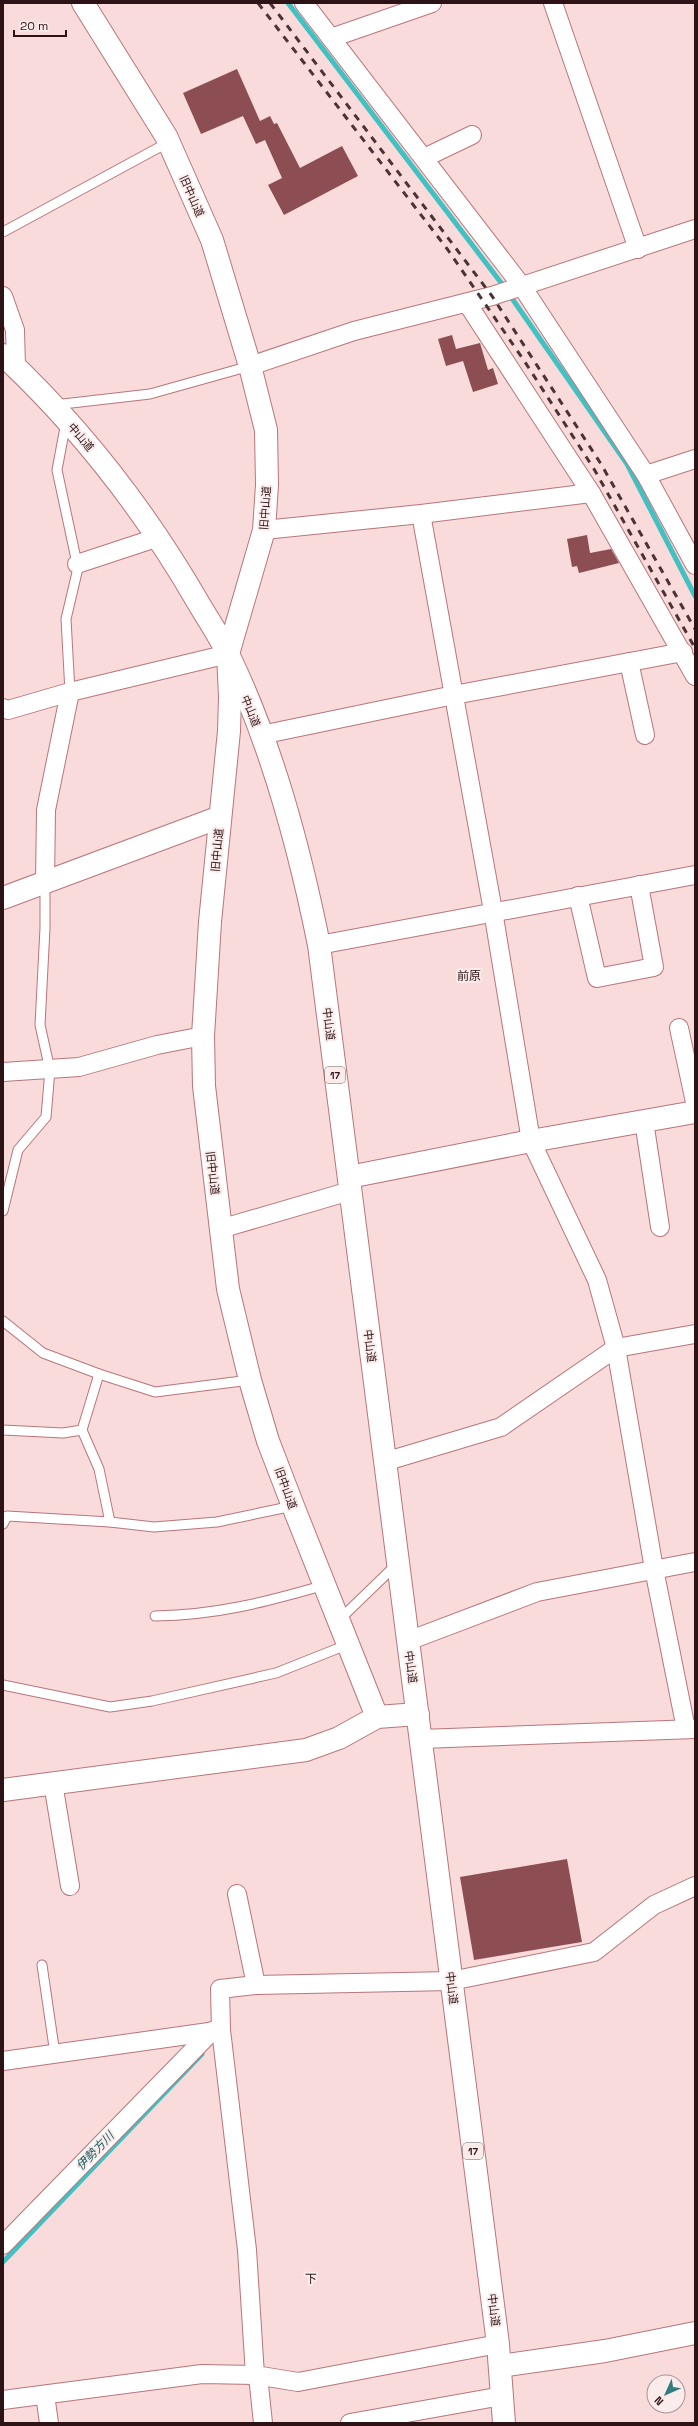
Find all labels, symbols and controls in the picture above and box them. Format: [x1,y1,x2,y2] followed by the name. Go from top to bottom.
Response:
[14,12,66,38] scale bar
[20,18,48,34] text: 20 m
[177,173,207,219] street label: 旧中山道
[65,420,97,454] street label: 中山道
[256,486,274,530] street label: 旧中山道
[238,693,264,729] street label: 中山道
[208,827,226,873] street label: 旧中山道
[457,968,481,984] district label: 前原
[320,1007,338,1041] street label: 中山道
[325,1067,345,1083] road number: 17
[203,1150,223,1196] street label: 旧中山道
[361,1329,379,1363] street label: 中山道
[272,1465,300,1511] street label: 旧中山道
[402,1650,420,1684] street label: 中山道
[443,1971,461,2005] street label: 中山道
[73,2127,119,2174] water label: 伊勢方川
[463,2143,483,2159] road number: 17
[305,2271,317,2287] district label: 下
[485,2293,503,2327] street label: 中山道
[646,2374,686,2414] north arrow
[651,2394,666,2409] text: N

